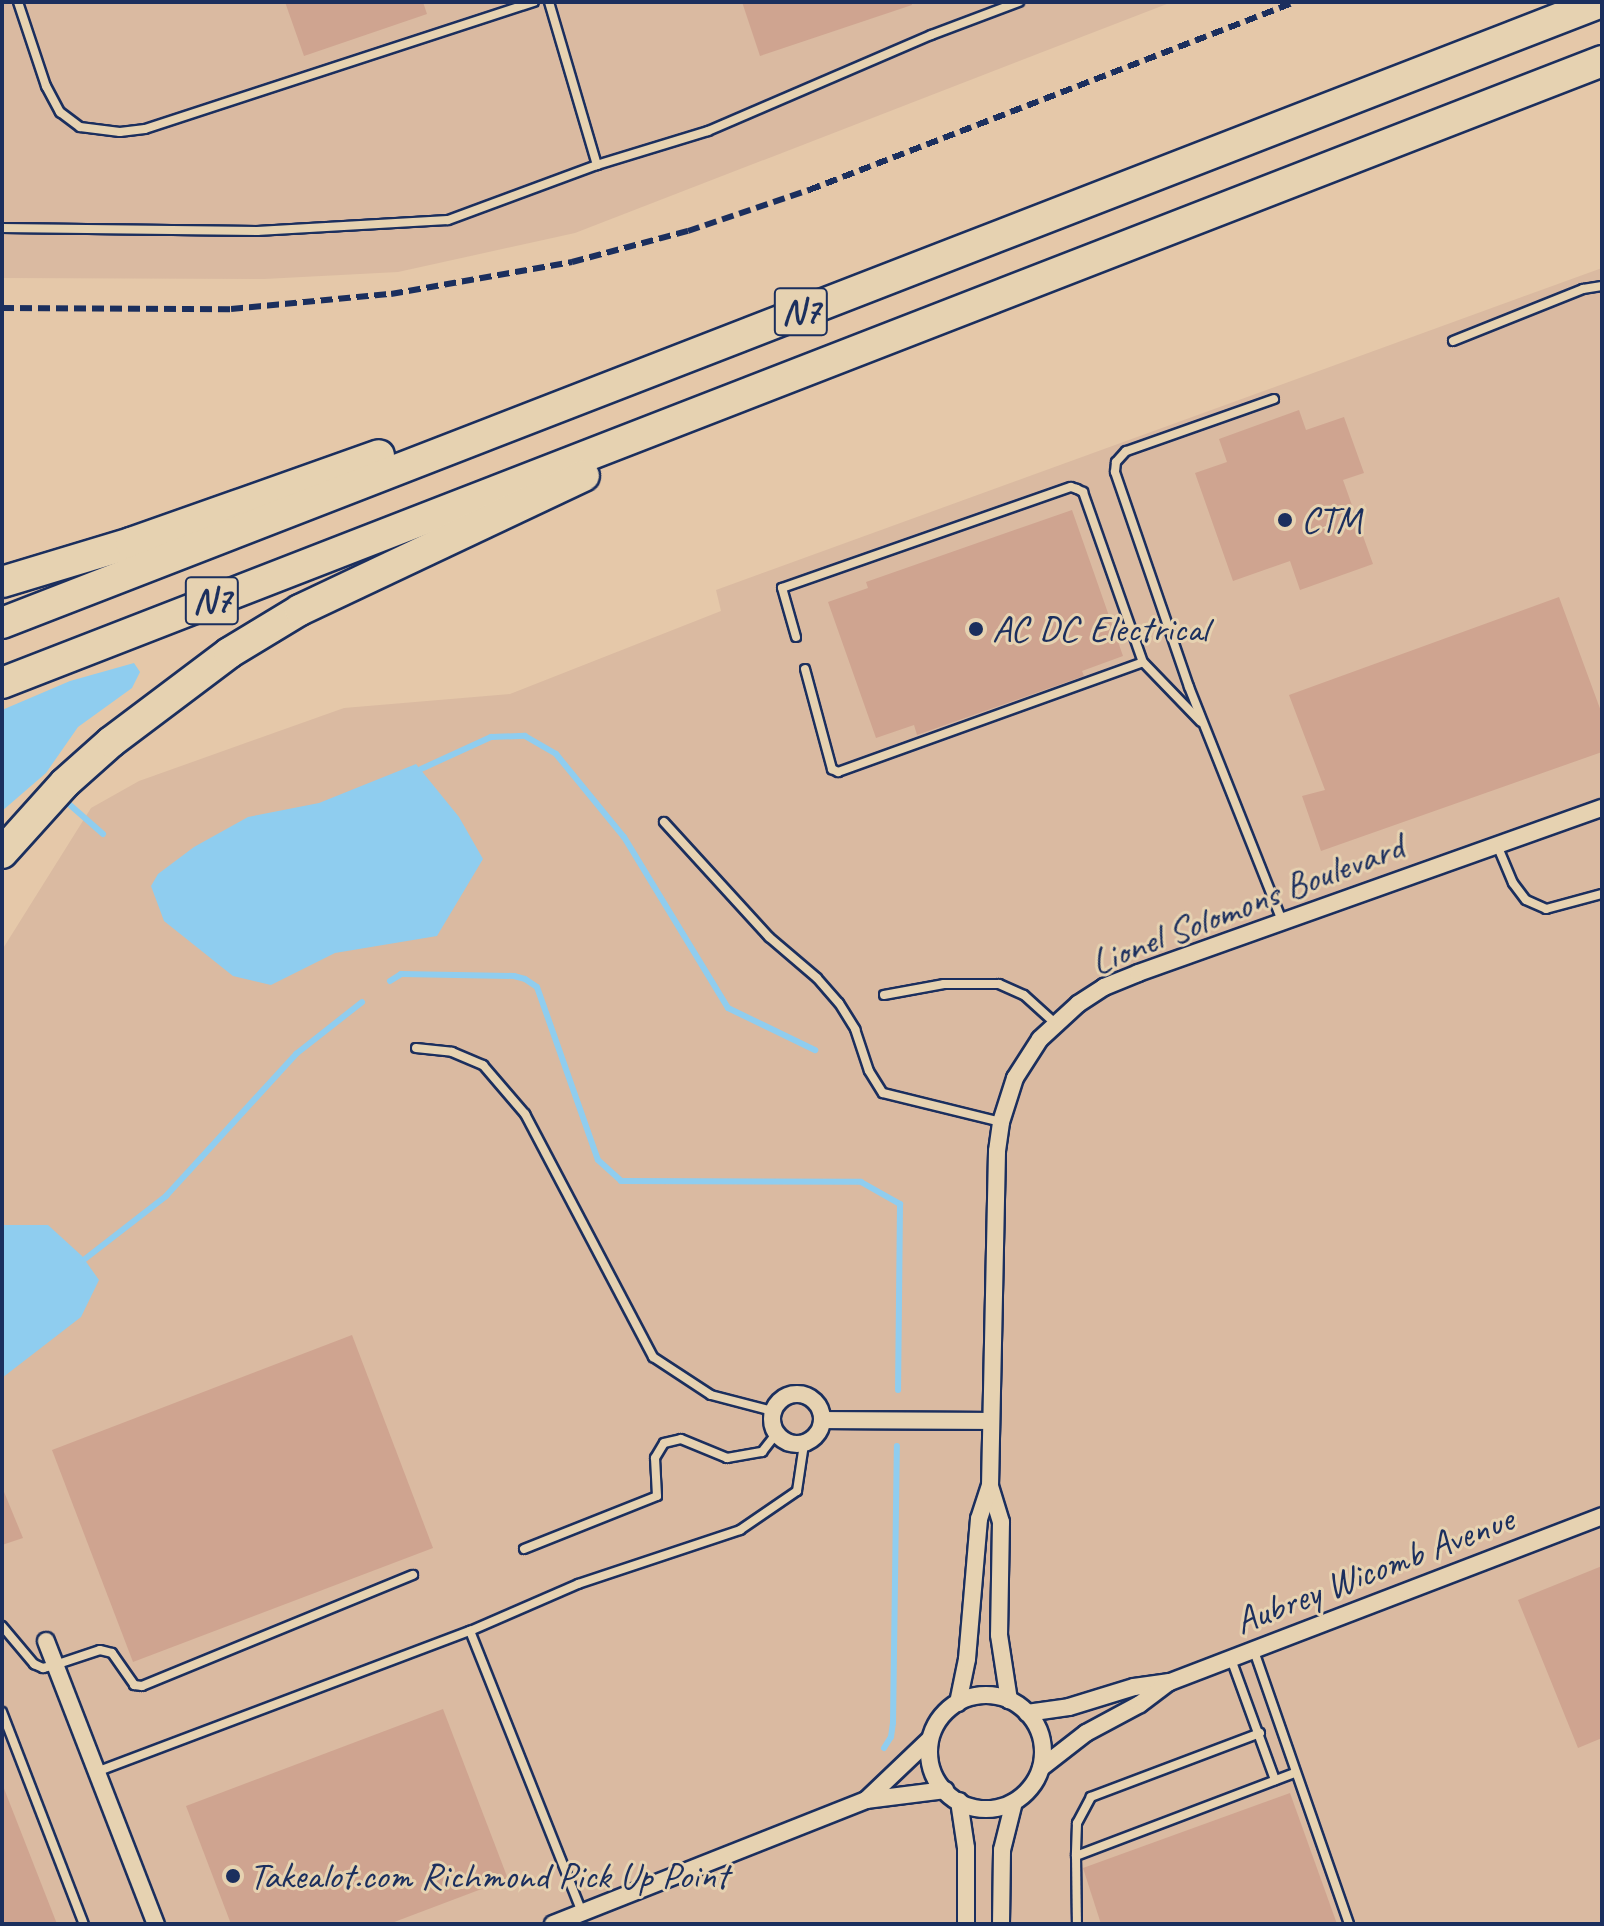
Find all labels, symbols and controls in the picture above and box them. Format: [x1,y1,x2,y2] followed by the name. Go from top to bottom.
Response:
[773,280,829,344] road number: N7
[1301,497,1362,543] place label: CTM
[1276,511,1294,529] marker: CTM
[184,569,240,633] road number: N7
[992,606,1208,652] place label: AC DC Electrical
[967,620,985,638] marker: AC DC Electrical
[1083,823,1411,985] street label: Lionel Solomons Boulevard
[1228,1496,1520,1644] street label: Aubrey Wicomb Avenue
[249,1853,725,1899] place label: Takealot.com Richmond Pick Up Point
[224,1867,242,1885] marker: Takealot.com Richmond Pick Up Point

